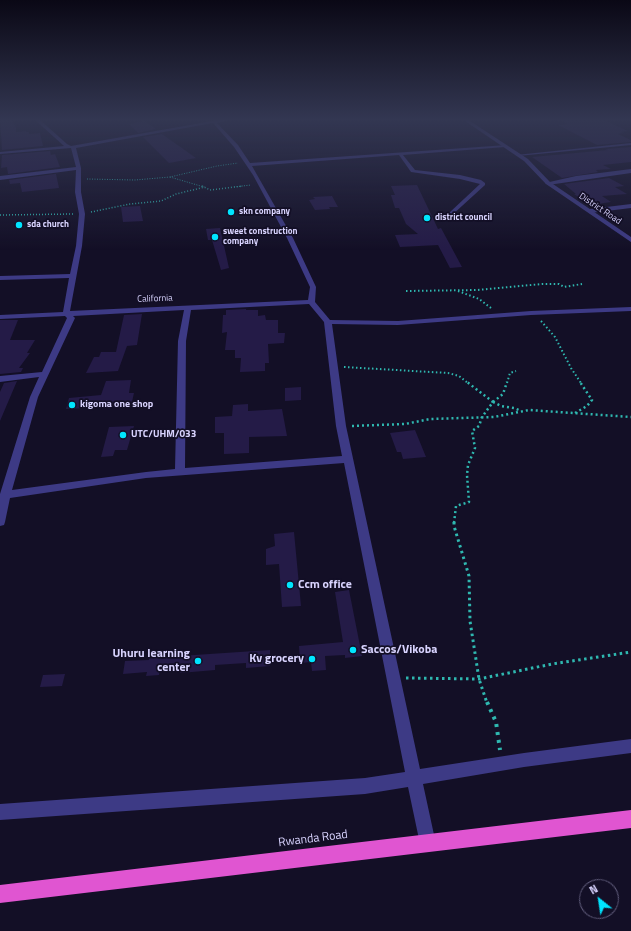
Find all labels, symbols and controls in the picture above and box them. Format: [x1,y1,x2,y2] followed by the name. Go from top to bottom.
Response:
[577,191,623,227] street label: District Road
[226,207,236,217] marker: skn company
[239,207,290,217] place label: skn company
[422,213,432,223] marker: district council
[435,213,492,223] place label: district council
[14,220,24,230] marker: sda church
[27,220,69,230] place label: sda church
[223,227,298,248] place label: sweet construction company
[210,232,220,242] marker: sweet construction company
[137,293,173,305] street label: California
[80,399,153,411] place label: kigoma one shop
[67,400,77,410] marker: kigoma one shop
[131,429,196,441] place label: UTC/UHM/033
[118,430,128,440] marker: UTC/UHM/033
[298,578,352,592] place label: Ccm office
[285,580,295,590] marker: Ccm office
[361,643,437,657] place label: Saccos/Vikoba
[348,645,358,655] marker: Saccos/Vikoba
[112,647,190,675] place label: Uhuru learning center
[249,652,304,666] place label: Kv grocery
[307,654,317,664] marker: Kv grocery
[193,656,203,666] marker: Uhuru learning center
[277,828,349,850] street label: Rwanda Road
[579,879,619,919] north arrow
[586,881,601,898] text: N

